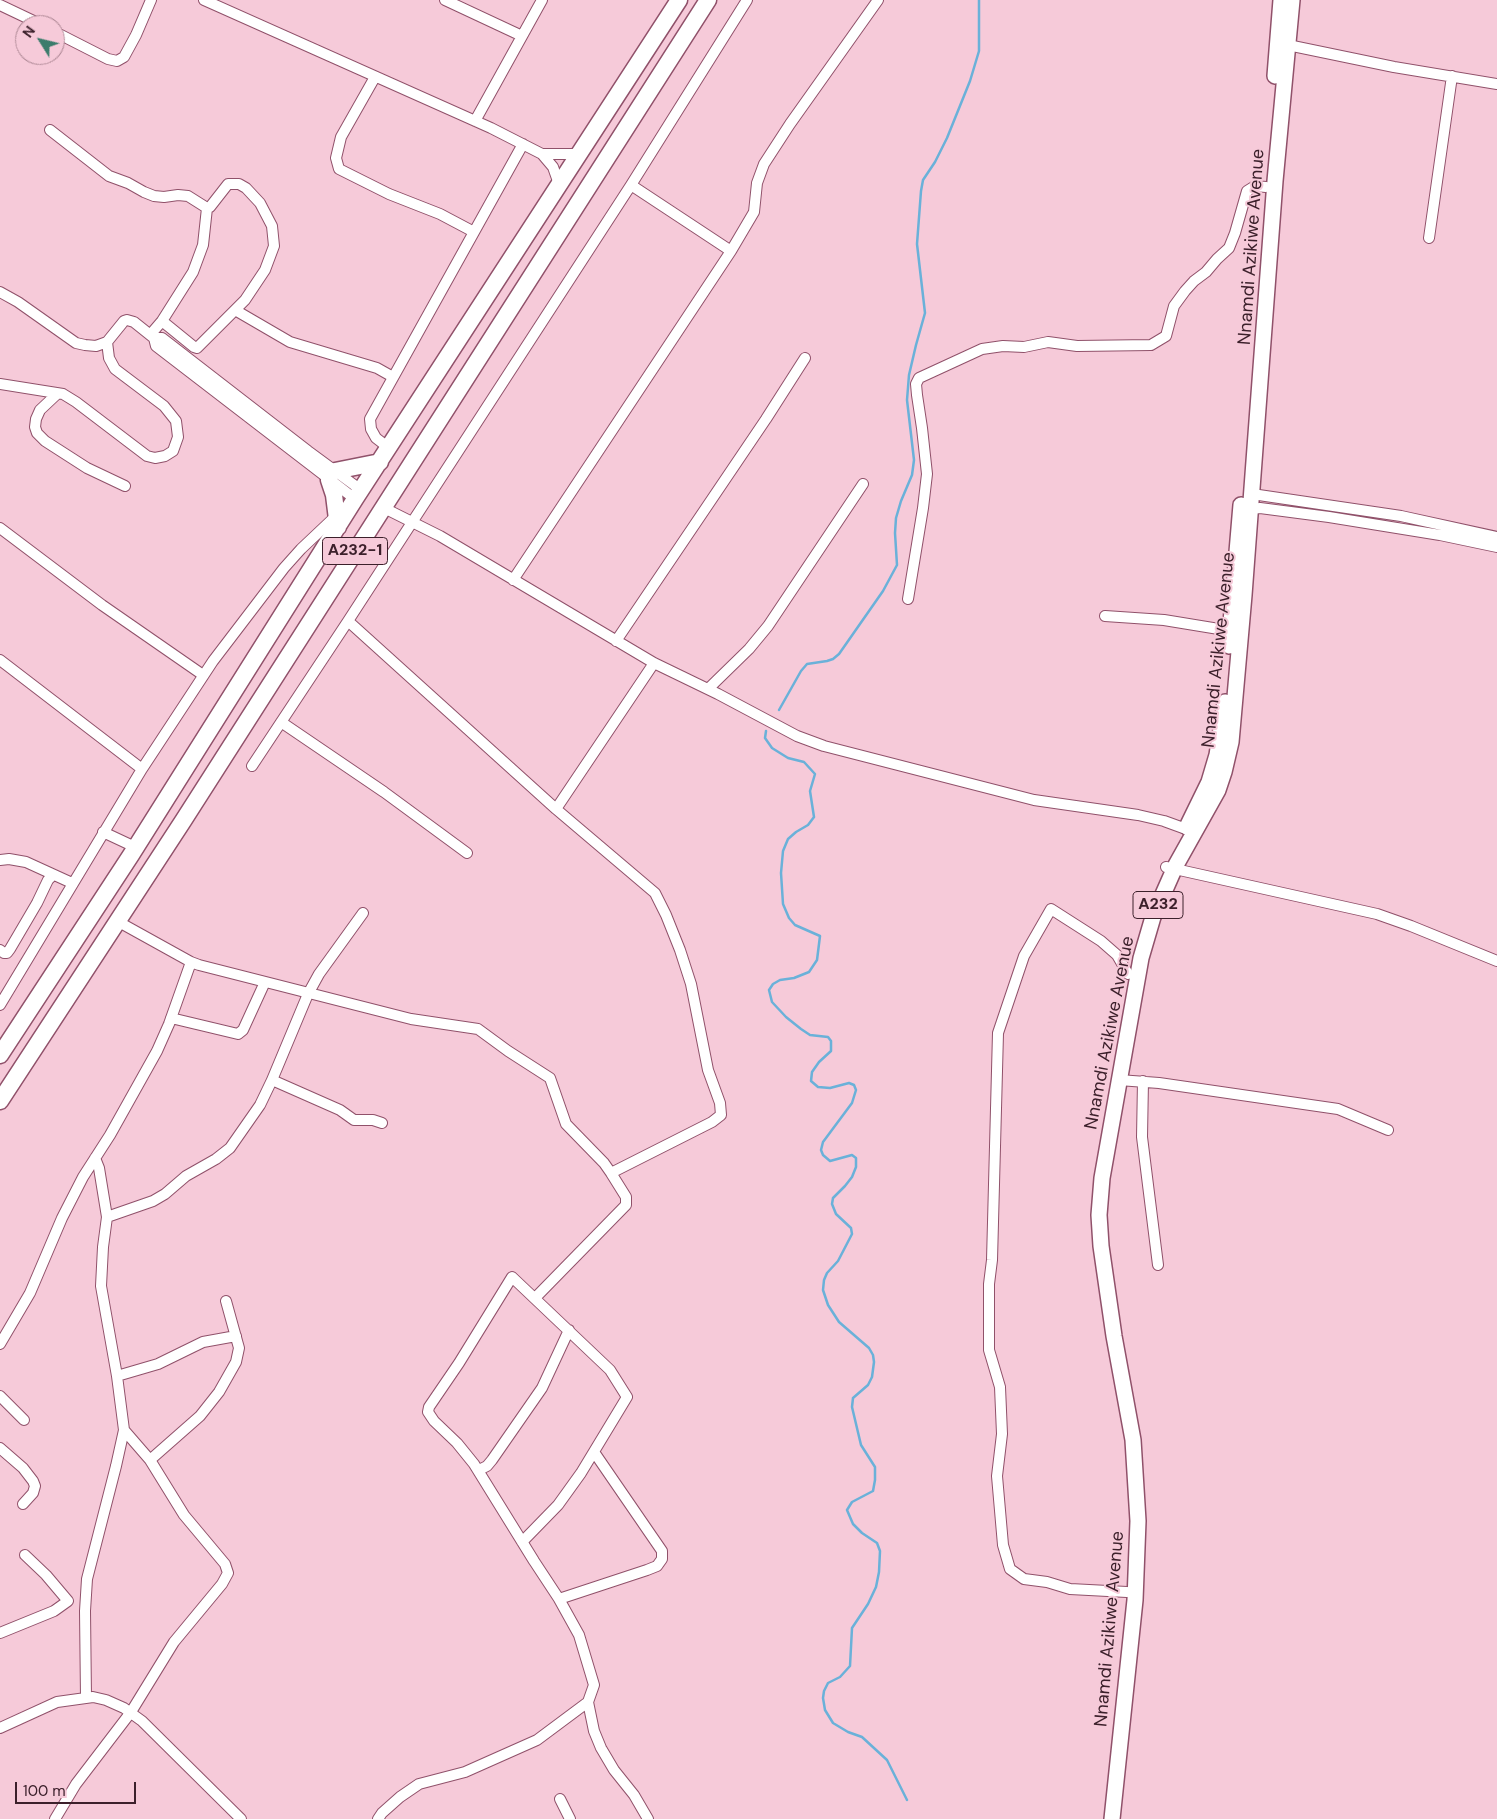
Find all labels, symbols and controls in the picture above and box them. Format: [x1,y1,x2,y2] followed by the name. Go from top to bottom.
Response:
[15,15,65,65] north arrow
[18,22,39,41] text: N
[1234,148,1270,346] street label: Nnamdi Azikiwe Avenue
[322,538,388,564] road number: A232-1
[1198,551,1240,749] street label: Nnamdi Azikiwe Avenue
[1133,892,1183,918] road number: A232
[1081,935,1139,1131] street label: Nnamdi Azikiwe Avenue
[1091,1530,1129,1728] street label: Nnamdi Azikiwe Avenue
[18,1772,139,1804] scale bar
[23,1781,66,1801] text: 100 m

